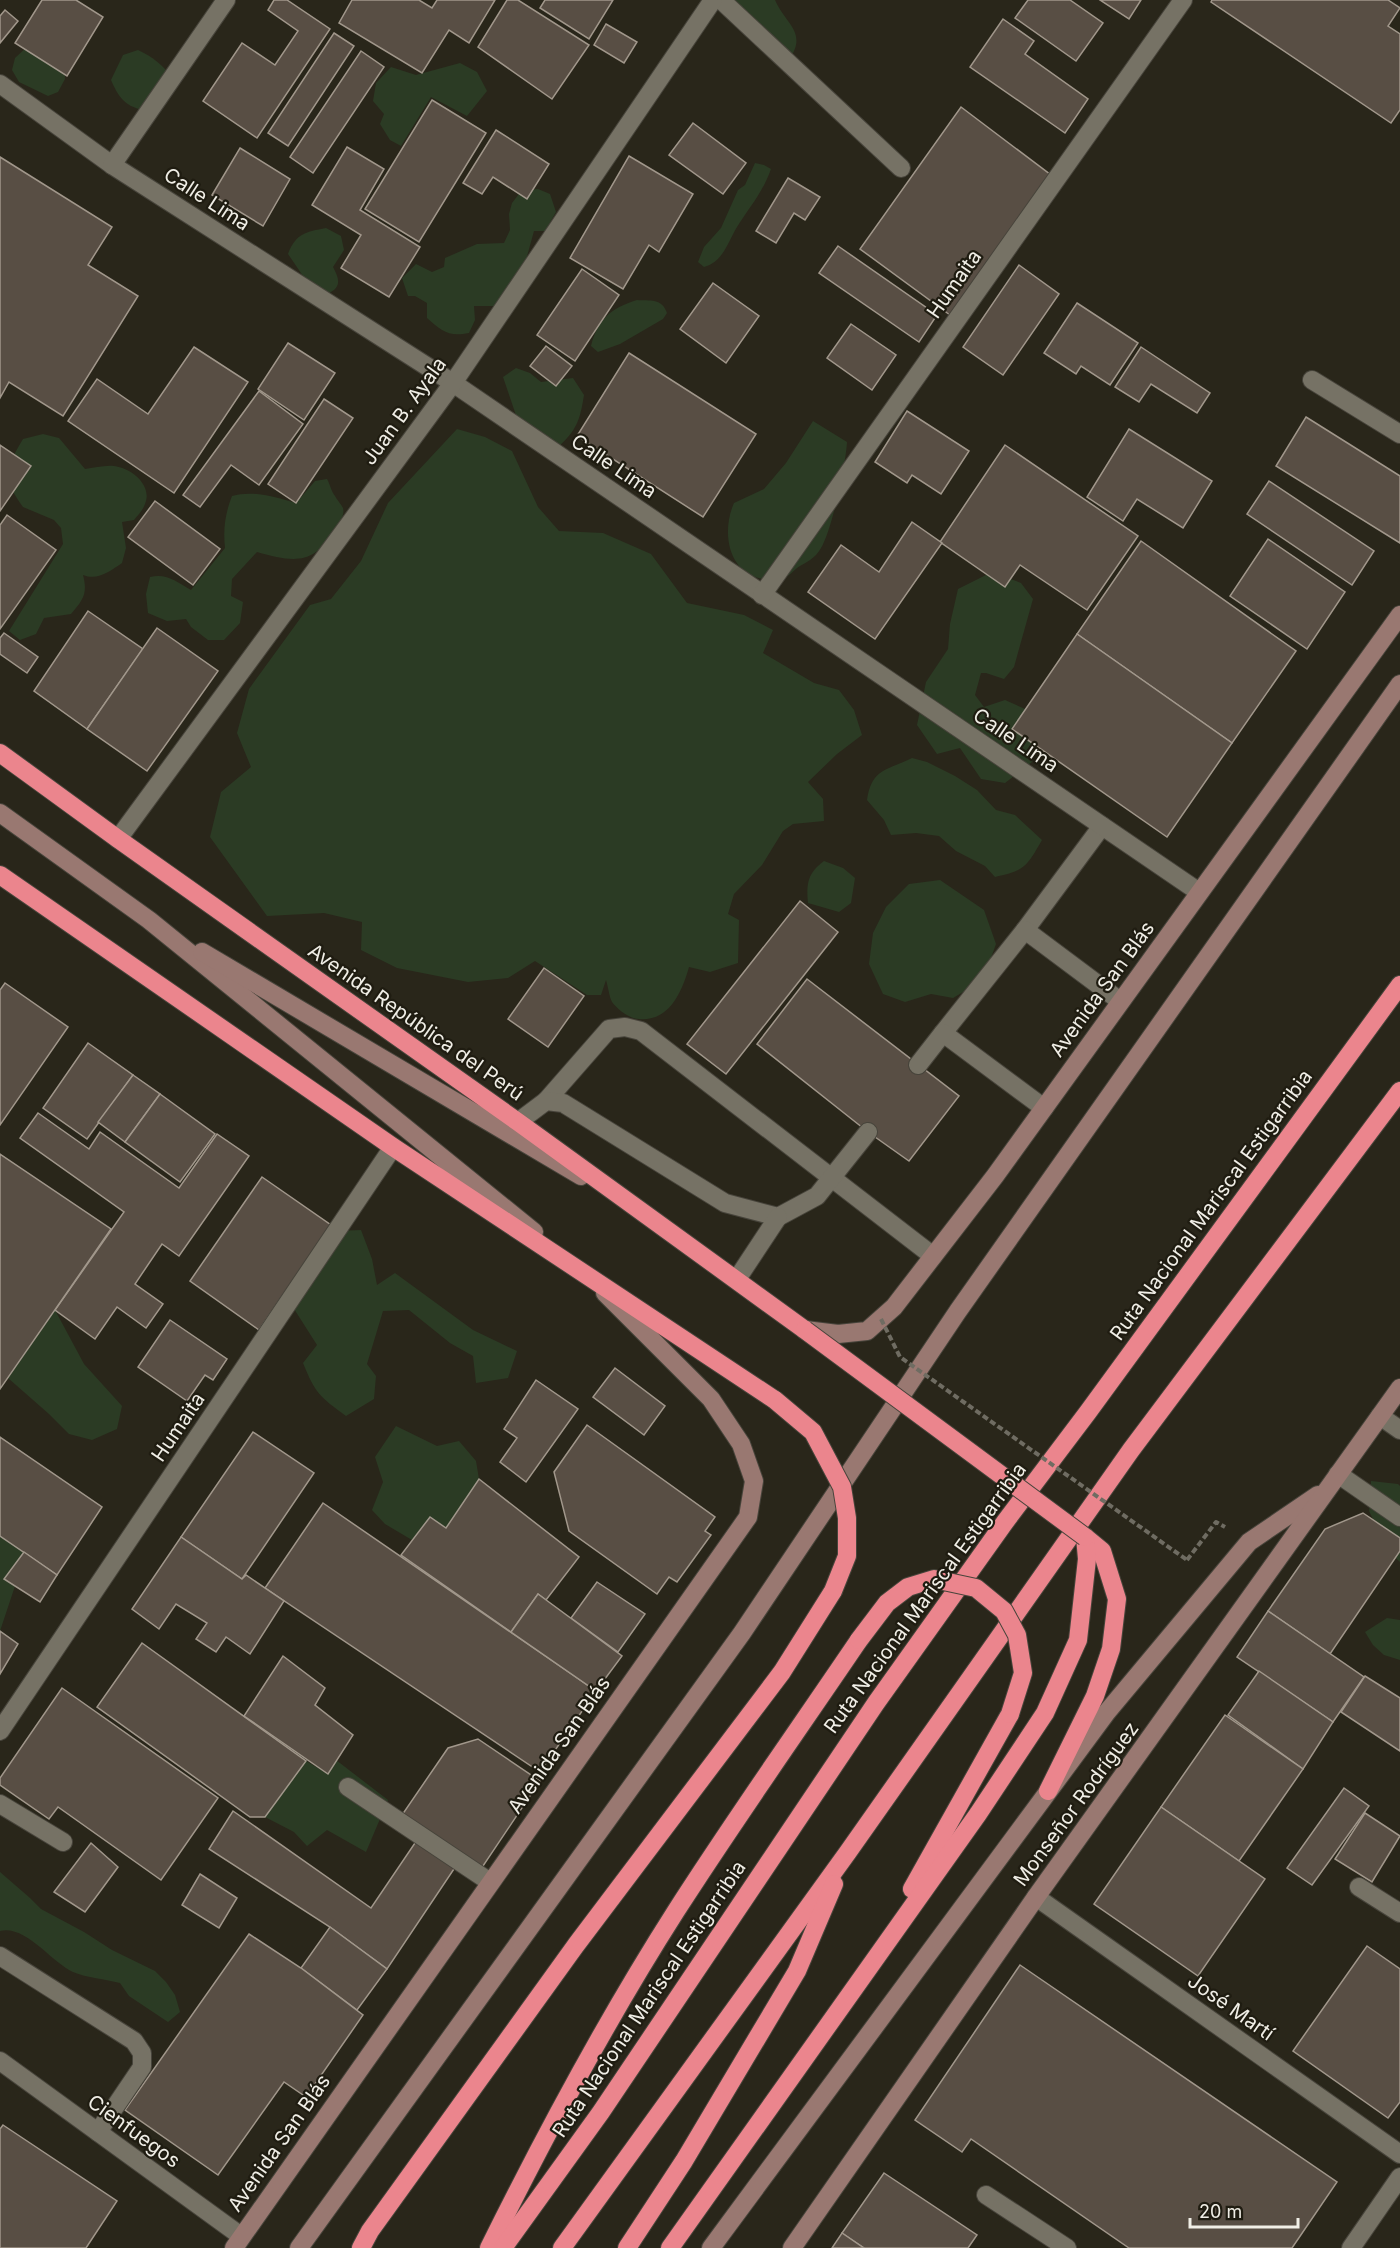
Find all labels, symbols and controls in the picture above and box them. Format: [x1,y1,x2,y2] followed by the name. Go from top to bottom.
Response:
[159,162,255,236] street label: Calle Lima
[922,245,986,323] street label: Humaita
[357,352,451,470] street label: Juan B. Ayala
[567,429,661,503] street label: Calle Lima
[969,703,1063,777] street label: Calle Lima
[1045,916,1159,1062] street label: Avenida San Blás
[304,938,528,1106] street label: Avenida República del Perú
[1105,1065,1317,1345] street label: Ruta Nacional Mariscal Estigarribia
[146,1388,210,1466] street label: Humaita
[819,1458,1031,1738] street label: Ruta Nacional Mariscal Estigarribia
[503,1672,615,1818] street label: Avenida San Blás
[1008,1717,1144,1891] street label: Monseñor Rodríguez
[547,1856,751,2142] street label: Ruta Nacional Mariscal Estigarribia
[1183,1969,1279,2046] street label: José Martí
[223,2070,335,2216] street label: Avenida San Blás
[83,2089,185,2173] street label: Cienfuegos
[1190,2191,1298,2229] scale bar
[1199,2201,1242,2222] text: 20 m

